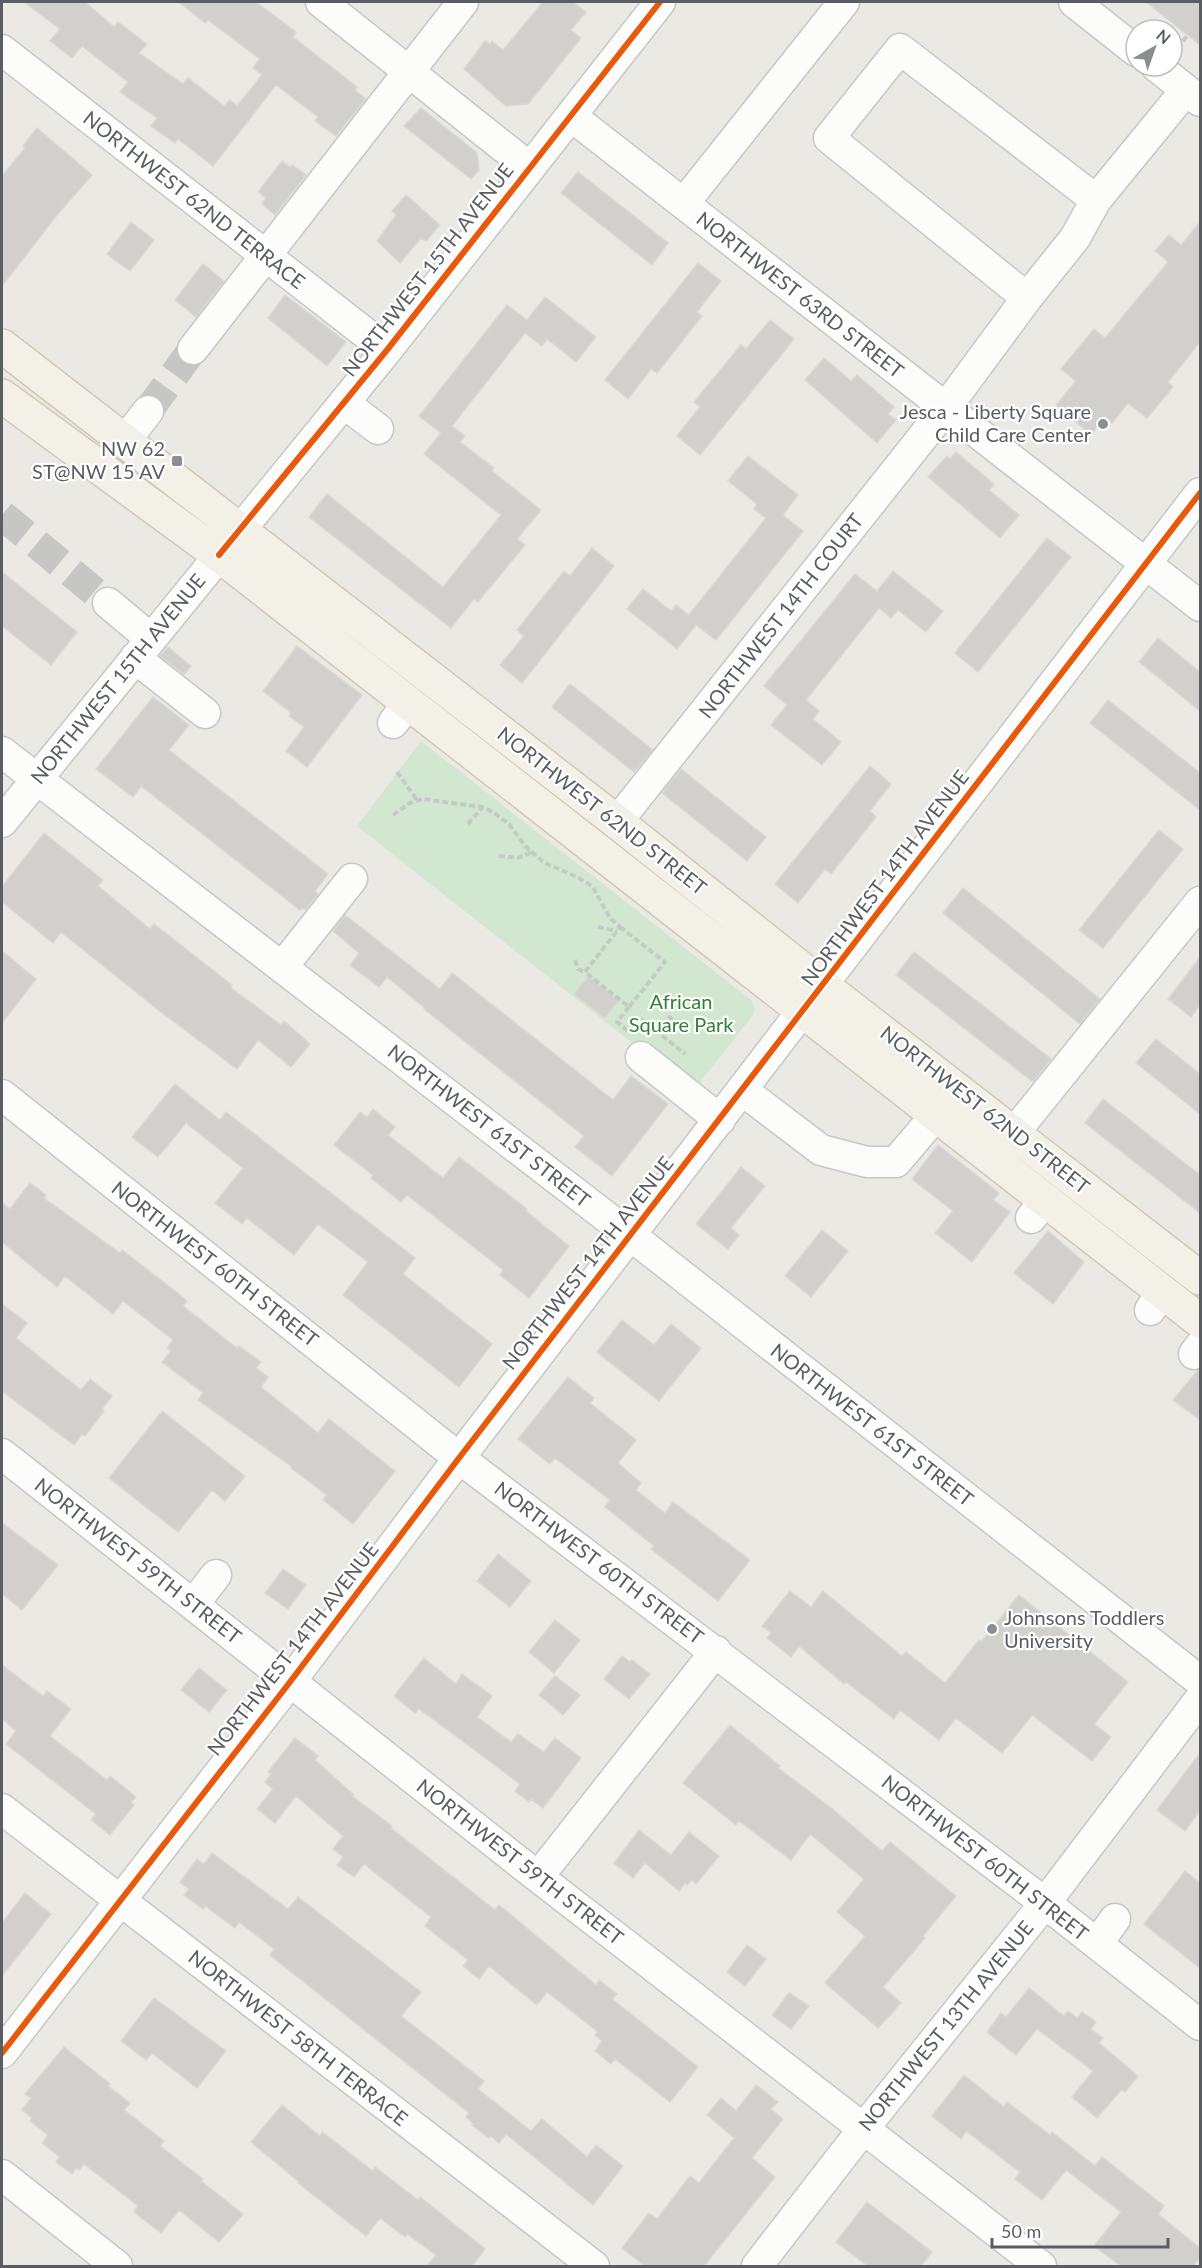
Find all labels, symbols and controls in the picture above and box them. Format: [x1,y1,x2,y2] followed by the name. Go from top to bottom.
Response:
[1124,18,1184,78] north arrow
[1153,25,1175,47] text: N
[79,105,310,293] street label: NORTHWEST 62ND TERRACE
[337,158,518,381] street label: NORTHWEST 15TH AVENUE
[692,206,909,383] street label: NORTHWEST 63RD STREET
[900,399,1092,446] place label: Jesca - Liberty Square Child Care Center
[1096,417,1110,431] marker: Jesca - Liberty Square Child Care Center
[32,436,165,483] place label: NW 62 ST@NW 15 AV
[170,454,184,468] marker: NW 62 ST@NW 15 AV
[693,508,868,722] street label: NORTHWEST 14TH COURT
[25,568,210,788] street label: NORTHWEST 15TH AVENUE
[493,721,712,899] street label: NORTHWEST 62ND STREET
[795,765,973,990] street label: NORTHWEST 14TH AVENUE
[629,989,734,1036] park label: African Square Park
[876,1020,1095,1198] street label: NORTHWEST 62ND STREET
[384,1039,596,1212] street label: NORTHWEST 61ST STREET
[497,1151,678,1374] street label: NORTHWEST 14TH AVENUE
[108,1175,324,1351] street label: NORTHWEST 60TH STREET
[767,1338,979,1511] street label: NORTHWEST 61ST STREET
[31,1472,247,1648] street label: NORTHWEST 59TH STREET
[490,1476,709,1649] street label: NORTHWEST 60TH STREET
[202,1537,383,1760] street label: NORTHWEST 14TH AVENUE
[1004,1605,1164,1652] place label: Johnsons Toddlers University
[985,1622,999,1636] marker: Johnsons Toddlers University
[878,1769,1094,1945] street label: NORTHWEST 60TH STREET
[413,1773,629,1949] street label: NORTHWEST 59TH STREET
[853,1915,1038,2135] street label: NORTHWEST 13TH AVENUE
[184,1944,413,2130] street label: NORTHWEST 58TH TERRACE
[992,2211,1168,2249] scale bar
[1001,2220,1041,2242] text: 50 m

